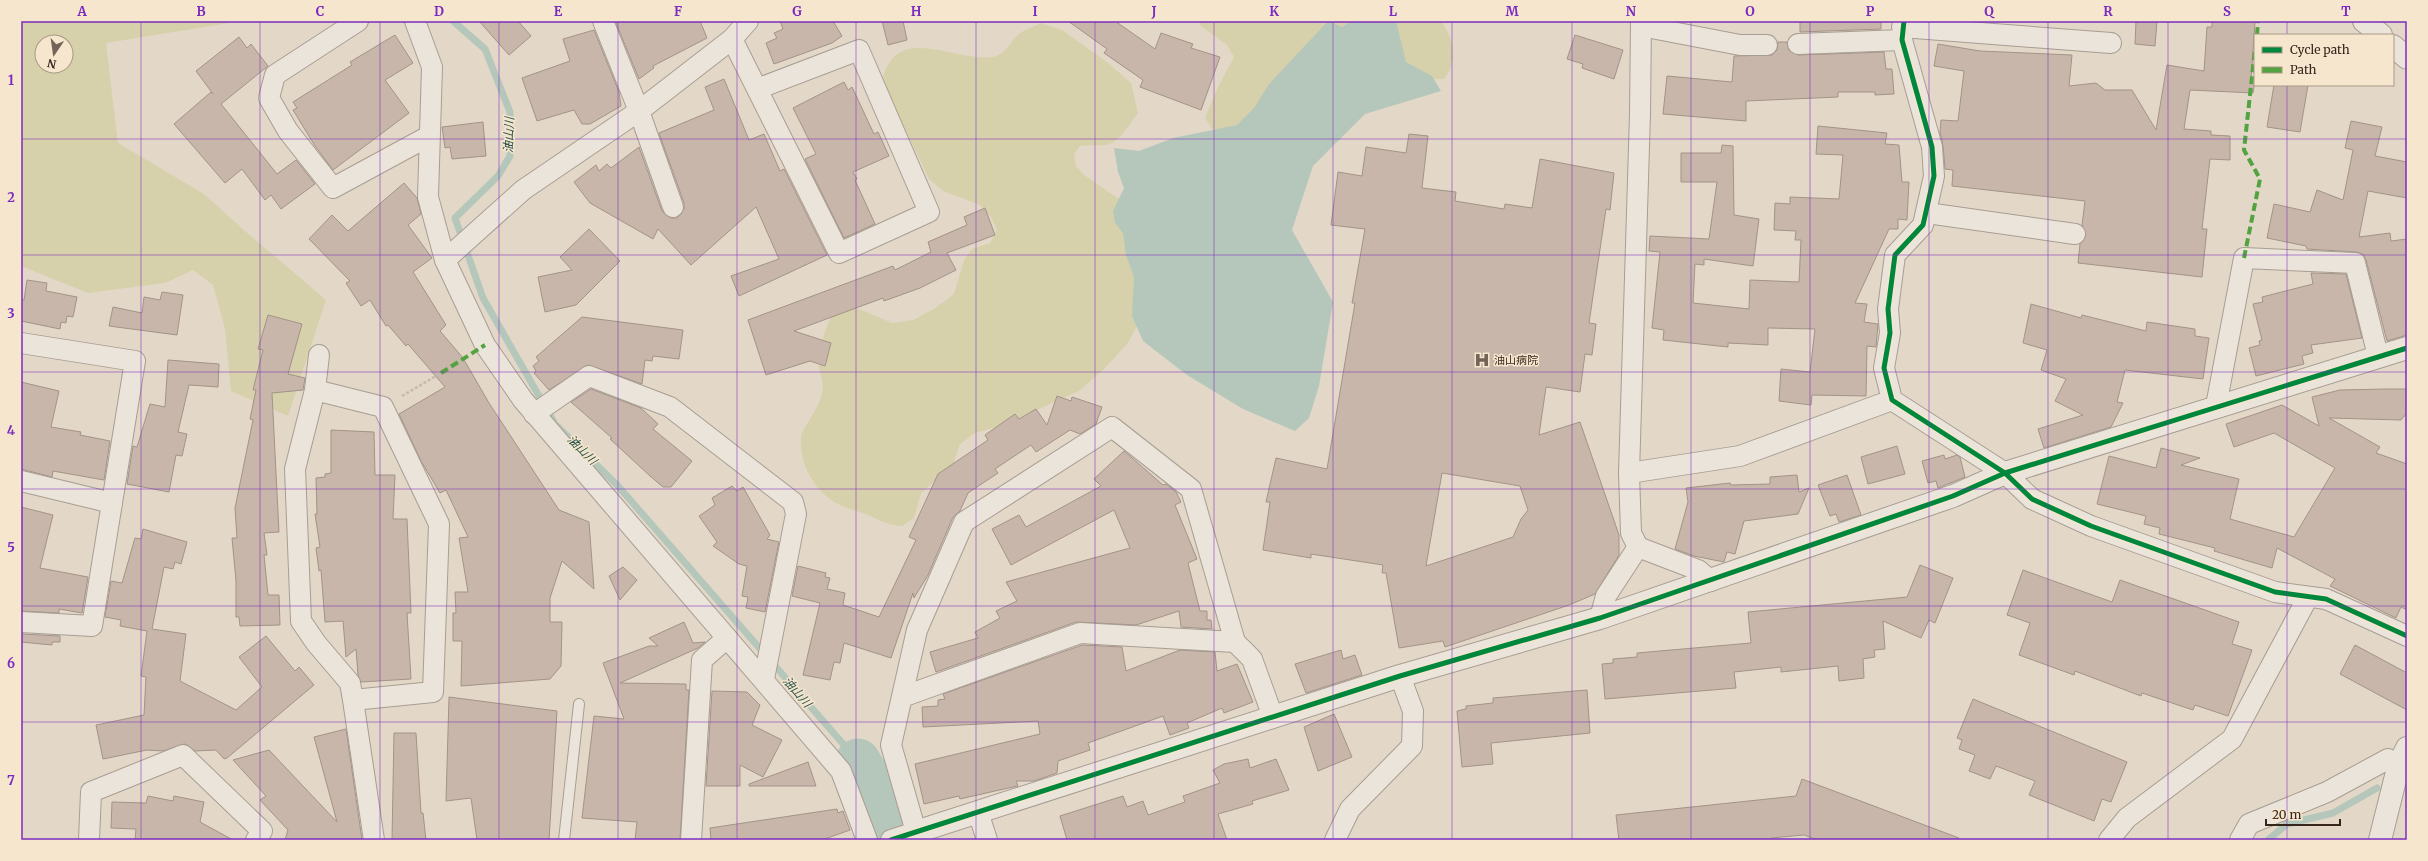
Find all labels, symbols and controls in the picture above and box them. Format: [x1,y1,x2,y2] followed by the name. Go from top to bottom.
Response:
[76,3,87,20] text: A
[196,3,206,20] text: B
[316,3,325,20] text: C
[434,3,444,20] text: D
[554,3,563,20] text: E
[674,3,682,20] text: F
[792,3,802,20] text: G
[911,3,922,20] text: H
[1032,3,1038,20] text: I
[1150,3,1157,20] text: J
[1269,3,1279,20] text: K
[1389,3,1398,20] text: L
[1505,3,1519,20] text: M
[1626,3,1637,20] text: N
[1745,3,1755,20] text: O
[1866,3,1875,20] text: P
[1984,3,1995,20] text: Q
[2103,3,2113,20] text: R
[2223,3,2231,20] text: S
[2341,3,2351,20] text: T
[34,34,74,74] north arrow
[2254,34,2394,86] legend
[2290,42,2350,57] text: Cycle path
[46,56,58,72] text: N
[2290,62,2316,77] text: Path
[8,72,14,89] text: 1
[500,115,517,153] water label: 油山川
[7,189,15,206] text: 2
[7,305,15,322] text: 3
[1473,351,1491,369] hospital icon: 油山病院
[1494,353,1538,367] place label: 油山病院
[7,422,16,439] text: 4
[564,432,602,469] water label: 油山川
[7,539,15,556] text: 5
[7,655,15,672] text: 6
[780,673,816,712] water label: 油山川
[7,772,15,789] text: 7
[2266,801,2340,827] scale bar
[2272,807,2301,822] text: 20 m

